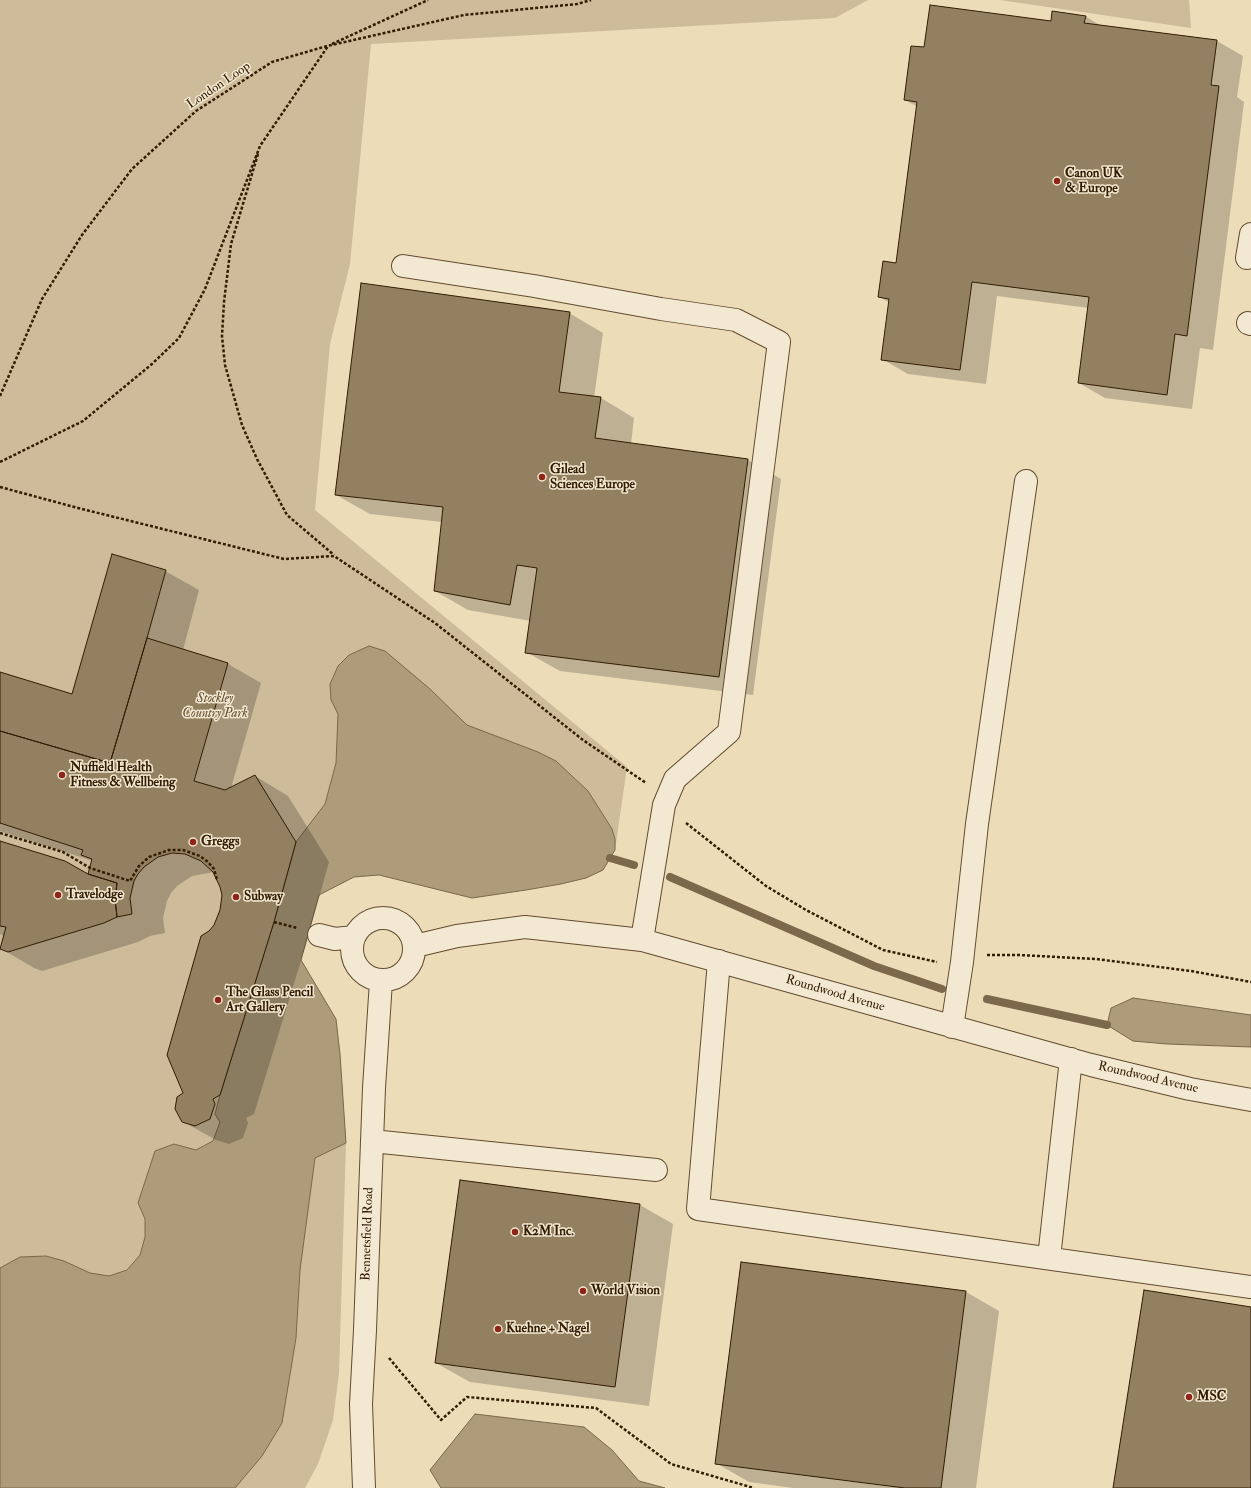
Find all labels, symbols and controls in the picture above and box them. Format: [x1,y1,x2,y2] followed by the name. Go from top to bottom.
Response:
[184,59,254,113] street label: London Loop
[1065,166,1122,197] place label: Canon UK & Europe
[1052,176,1062,186] marker: Canon UK & Europe
[550,462,635,493] place label: Gilead Sciences Europe
[537,472,547,482] marker: Gilead Sciences Europe
[182,691,248,722] park label: Stockley Country Park
[70,760,176,791] place label: Nuffield Health Fitness & Wellbeing
[57,770,67,780] marker: Nuffield Health Fitness & Wellbeing
[201,834,239,850] place label: Greggs
[188,837,198,847] marker: Greggs
[66,887,123,903] place label: Travelodge
[244,889,283,905] place label: Subway
[53,890,63,900] marker: Travelodge
[231,892,241,902] marker: Subway
[784,972,886,1016] street label: Roundwood Avenue
[226,985,313,1016] place label: The Glass Pencil Art Gallery
[213,995,223,1005] marker: The Glass Pencil Art Gallery
[1096,1059,1200,1097] street label: Roundwood Avenue
[359,1187,377,1281] street label: Bennetsfield Road
[523,1224,574,1240] place label: K2M Inc.
[510,1227,520,1237] marker: K2M Inc.
[591,1283,660,1299] place label: World Vision
[578,1286,588,1296] marker: World Vision
[506,1321,590,1337] place label: Kuehne + Nagel
[493,1324,503,1334] marker: Kuehne + Nagel
[1197,1389,1226,1405] place label: MSC
[1184,1392,1194,1402] marker: MSC

